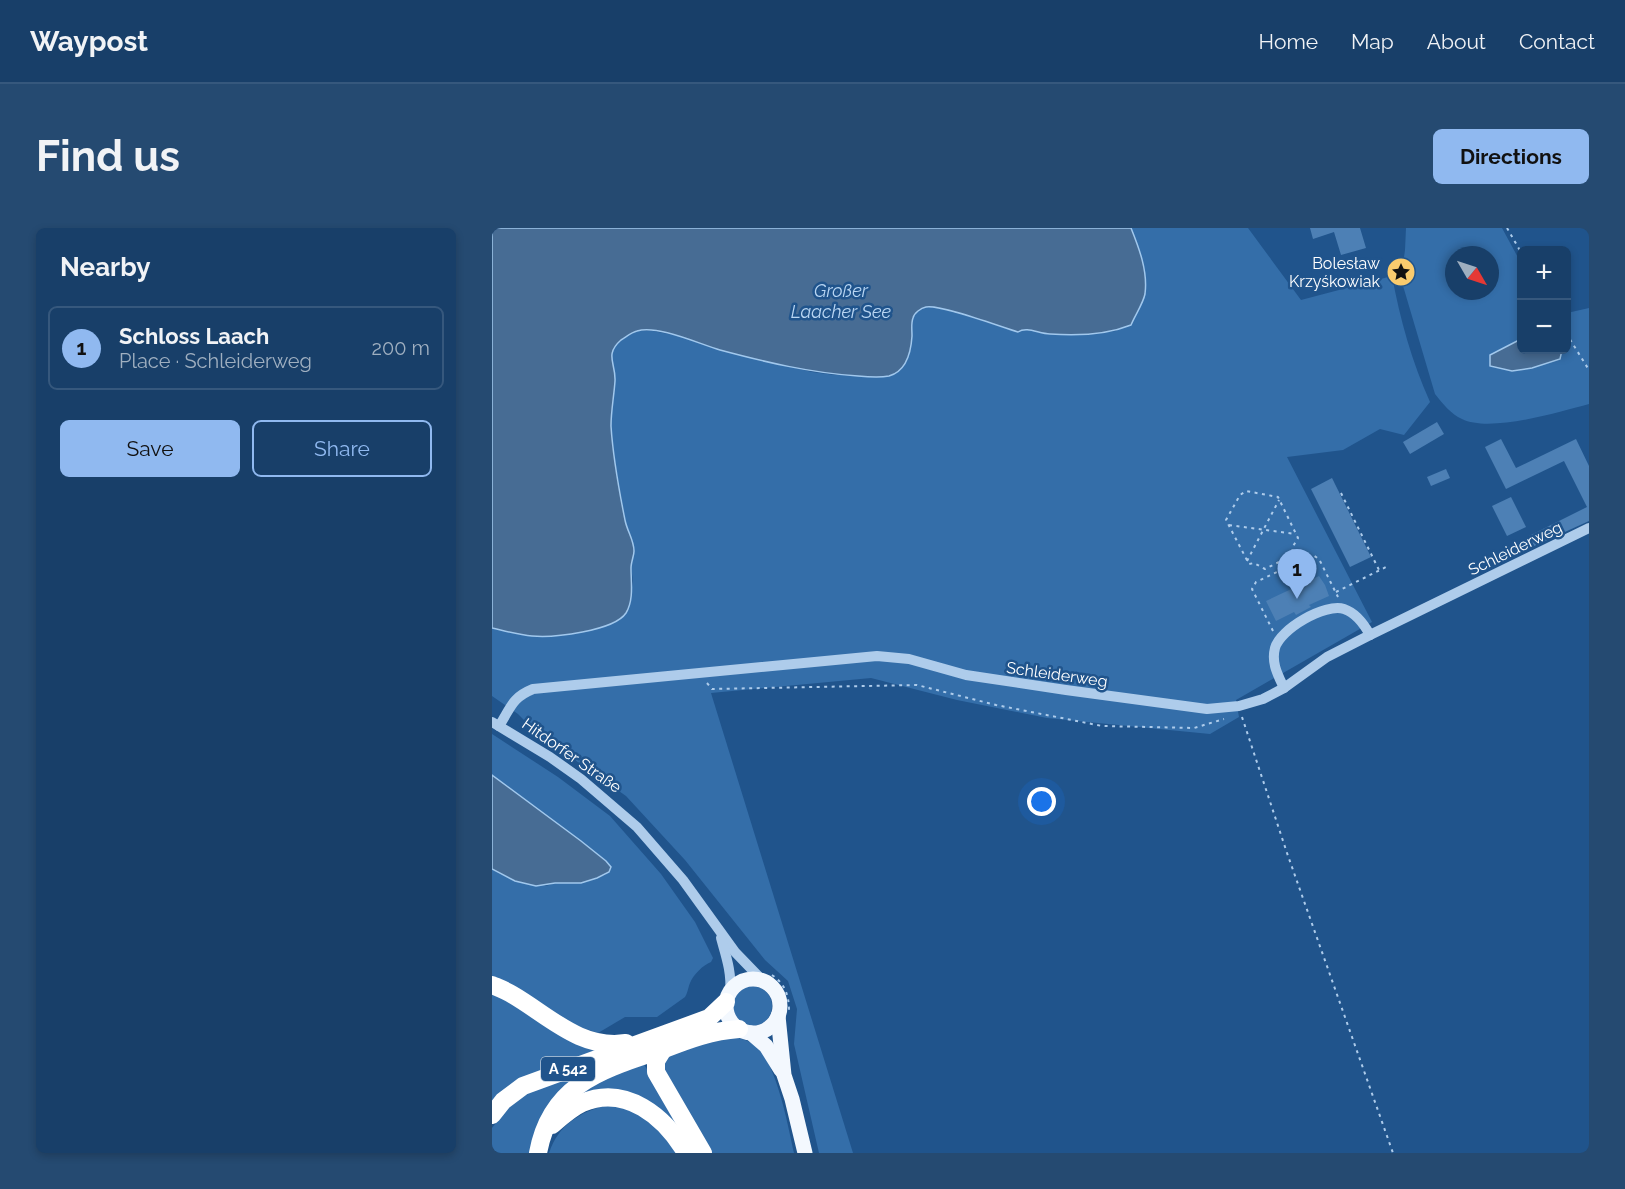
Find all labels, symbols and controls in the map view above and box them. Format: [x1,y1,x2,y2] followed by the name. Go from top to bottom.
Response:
[30,25,148,58] text: Waypost
[1259,29,1318,54] text: Home
[1351,29,1394,54] text: Map
[1427,29,1486,54] text: About
[1519,29,1595,54] text: Contact
[1433,129,1589,184] button: Directions
[36,132,180,181] text: Find us
[1445,246,1499,300] north arrow
[1517,246,1571,354] map controls
[1517,246,1571,300] button: +
[60,252,150,282] text: Nearby
[1289,254,1381,291] place label: Bolesław Krzyśkowiak
[1385,256,1417,288] place icon: Bolesław Krzyśkowiak
[791,280,892,322] water label: Großer Laacher See
[1517,300,1571,354] button: −
[119,323,269,349] text: Schloss Laach
[77,336,86,360] text: 1
[372,336,430,360] text: 200 m
[119,349,312,373] text: Place · Schleiderweg
[60,420,240,477] button: Save
[252,420,432,477] button: Share
[1465,518,1565,579] street label: Schleiderweg
[1278,550,1316,599] pin: 1
[1005,658,1109,691] street label: Schleiderweg
[518,714,625,797] street label: Hitdorfer Straße
[1027,787,1056,816] your location
[541,1057,595,1081] road number: A 542

